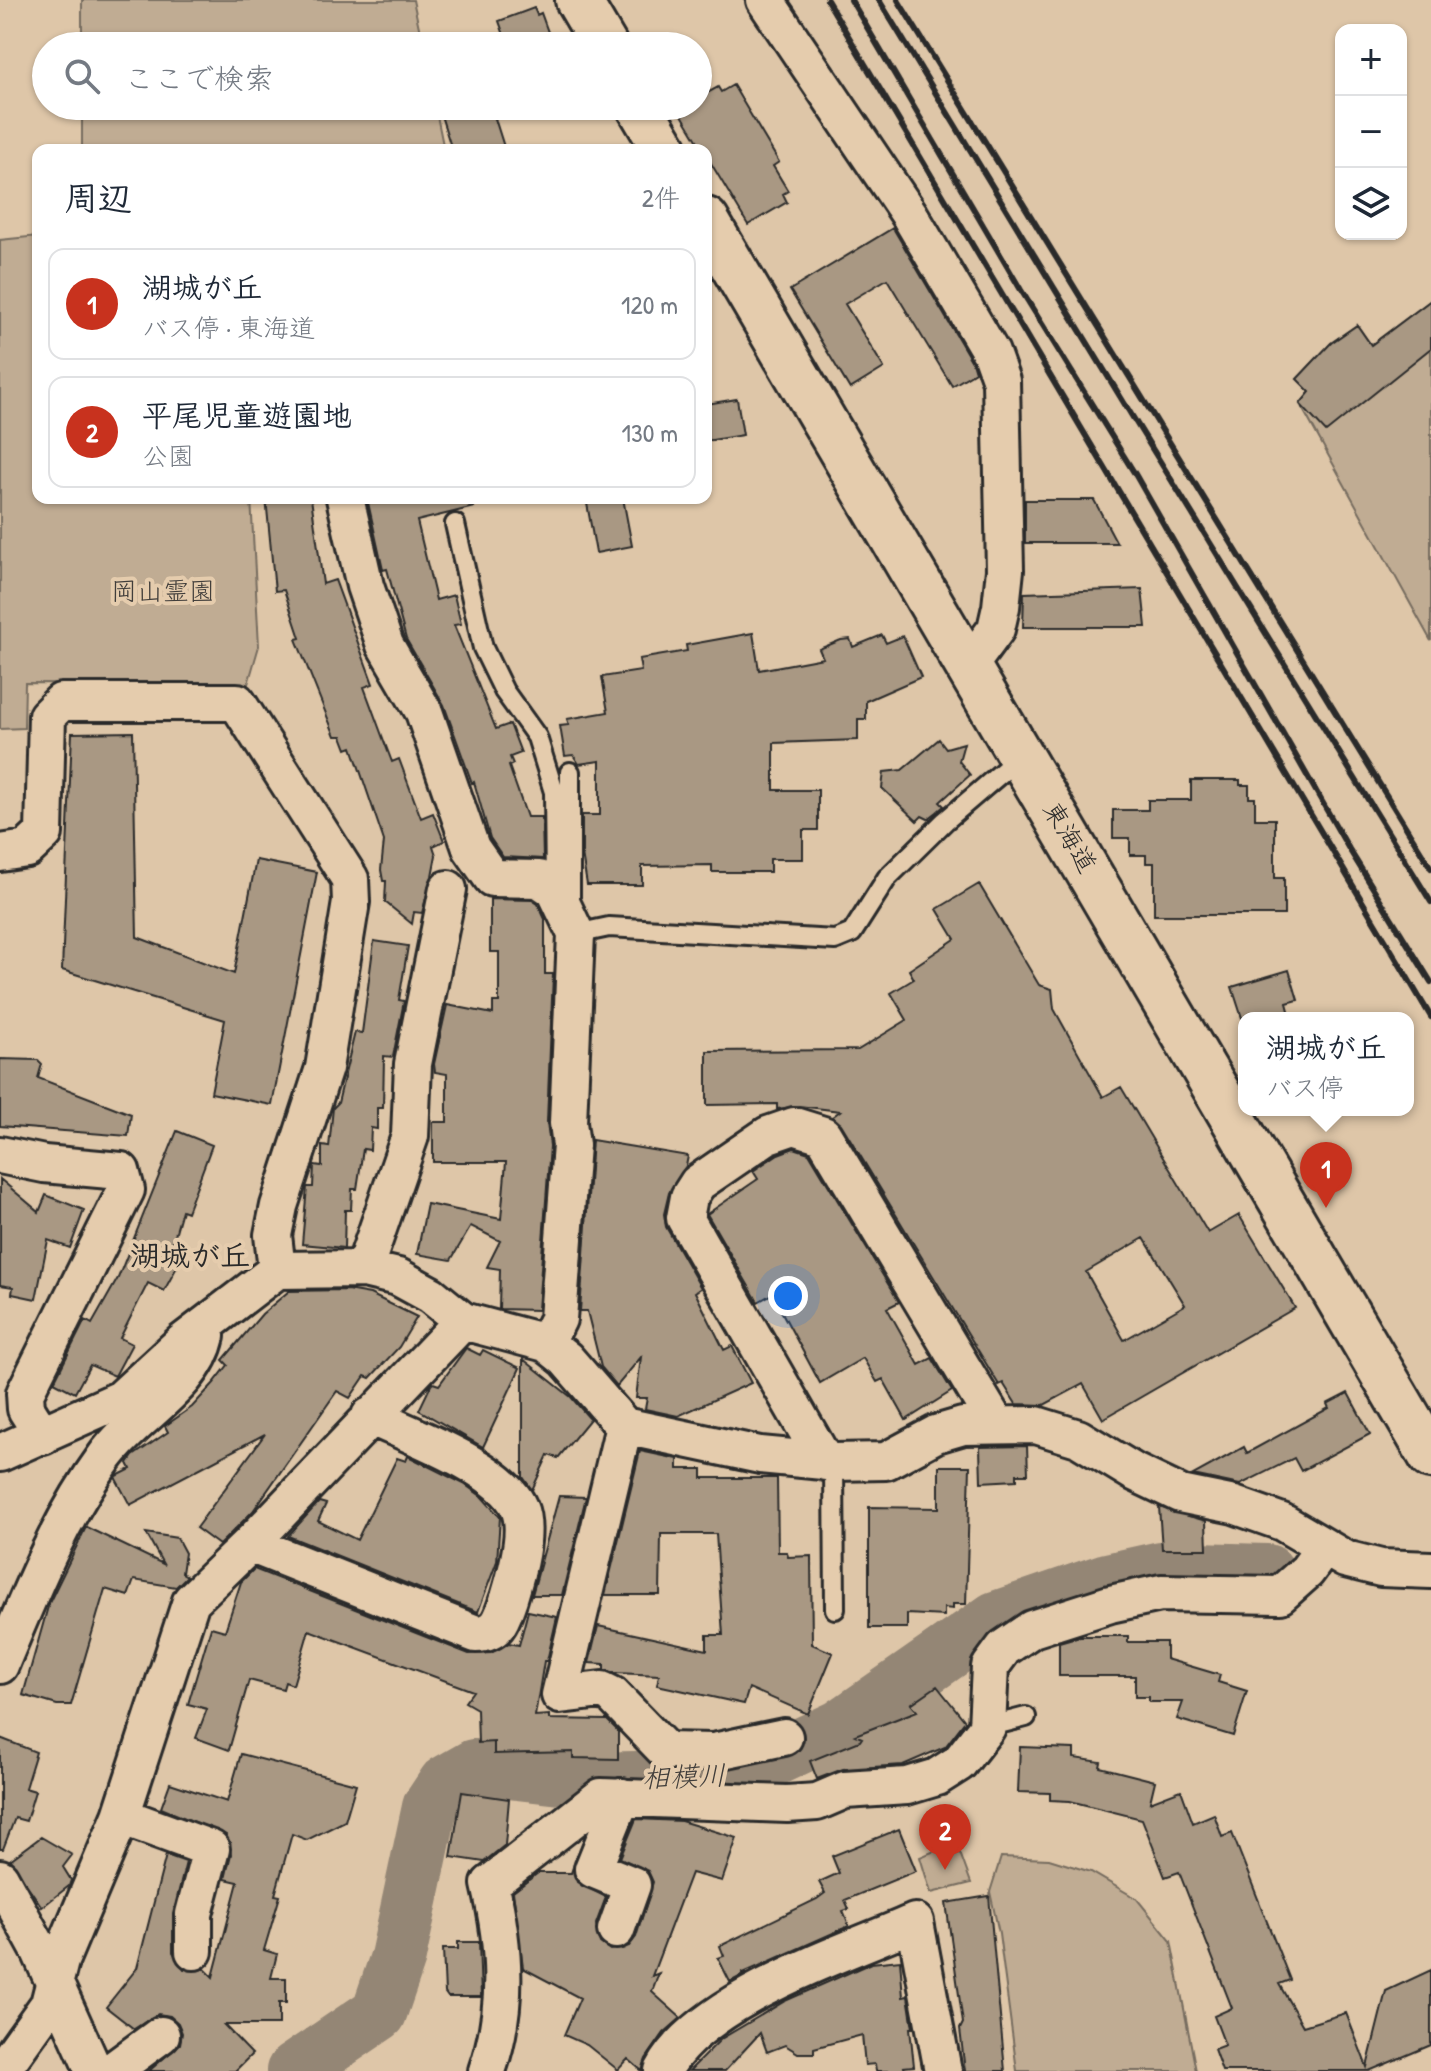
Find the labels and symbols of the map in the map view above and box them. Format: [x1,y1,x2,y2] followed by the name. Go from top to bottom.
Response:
[111,573,215,608] park label: 岡山霊園
[1035,794,1106,879] street label: 東海道
[1300,1142,1352,1208] pin: 1
[130,1235,250,1275] district label: 湖城が丘
[768,1276,808,1316] your location
[641,1756,727,1796] water label: 相模川
[919,1804,971,1870] pin: 2

